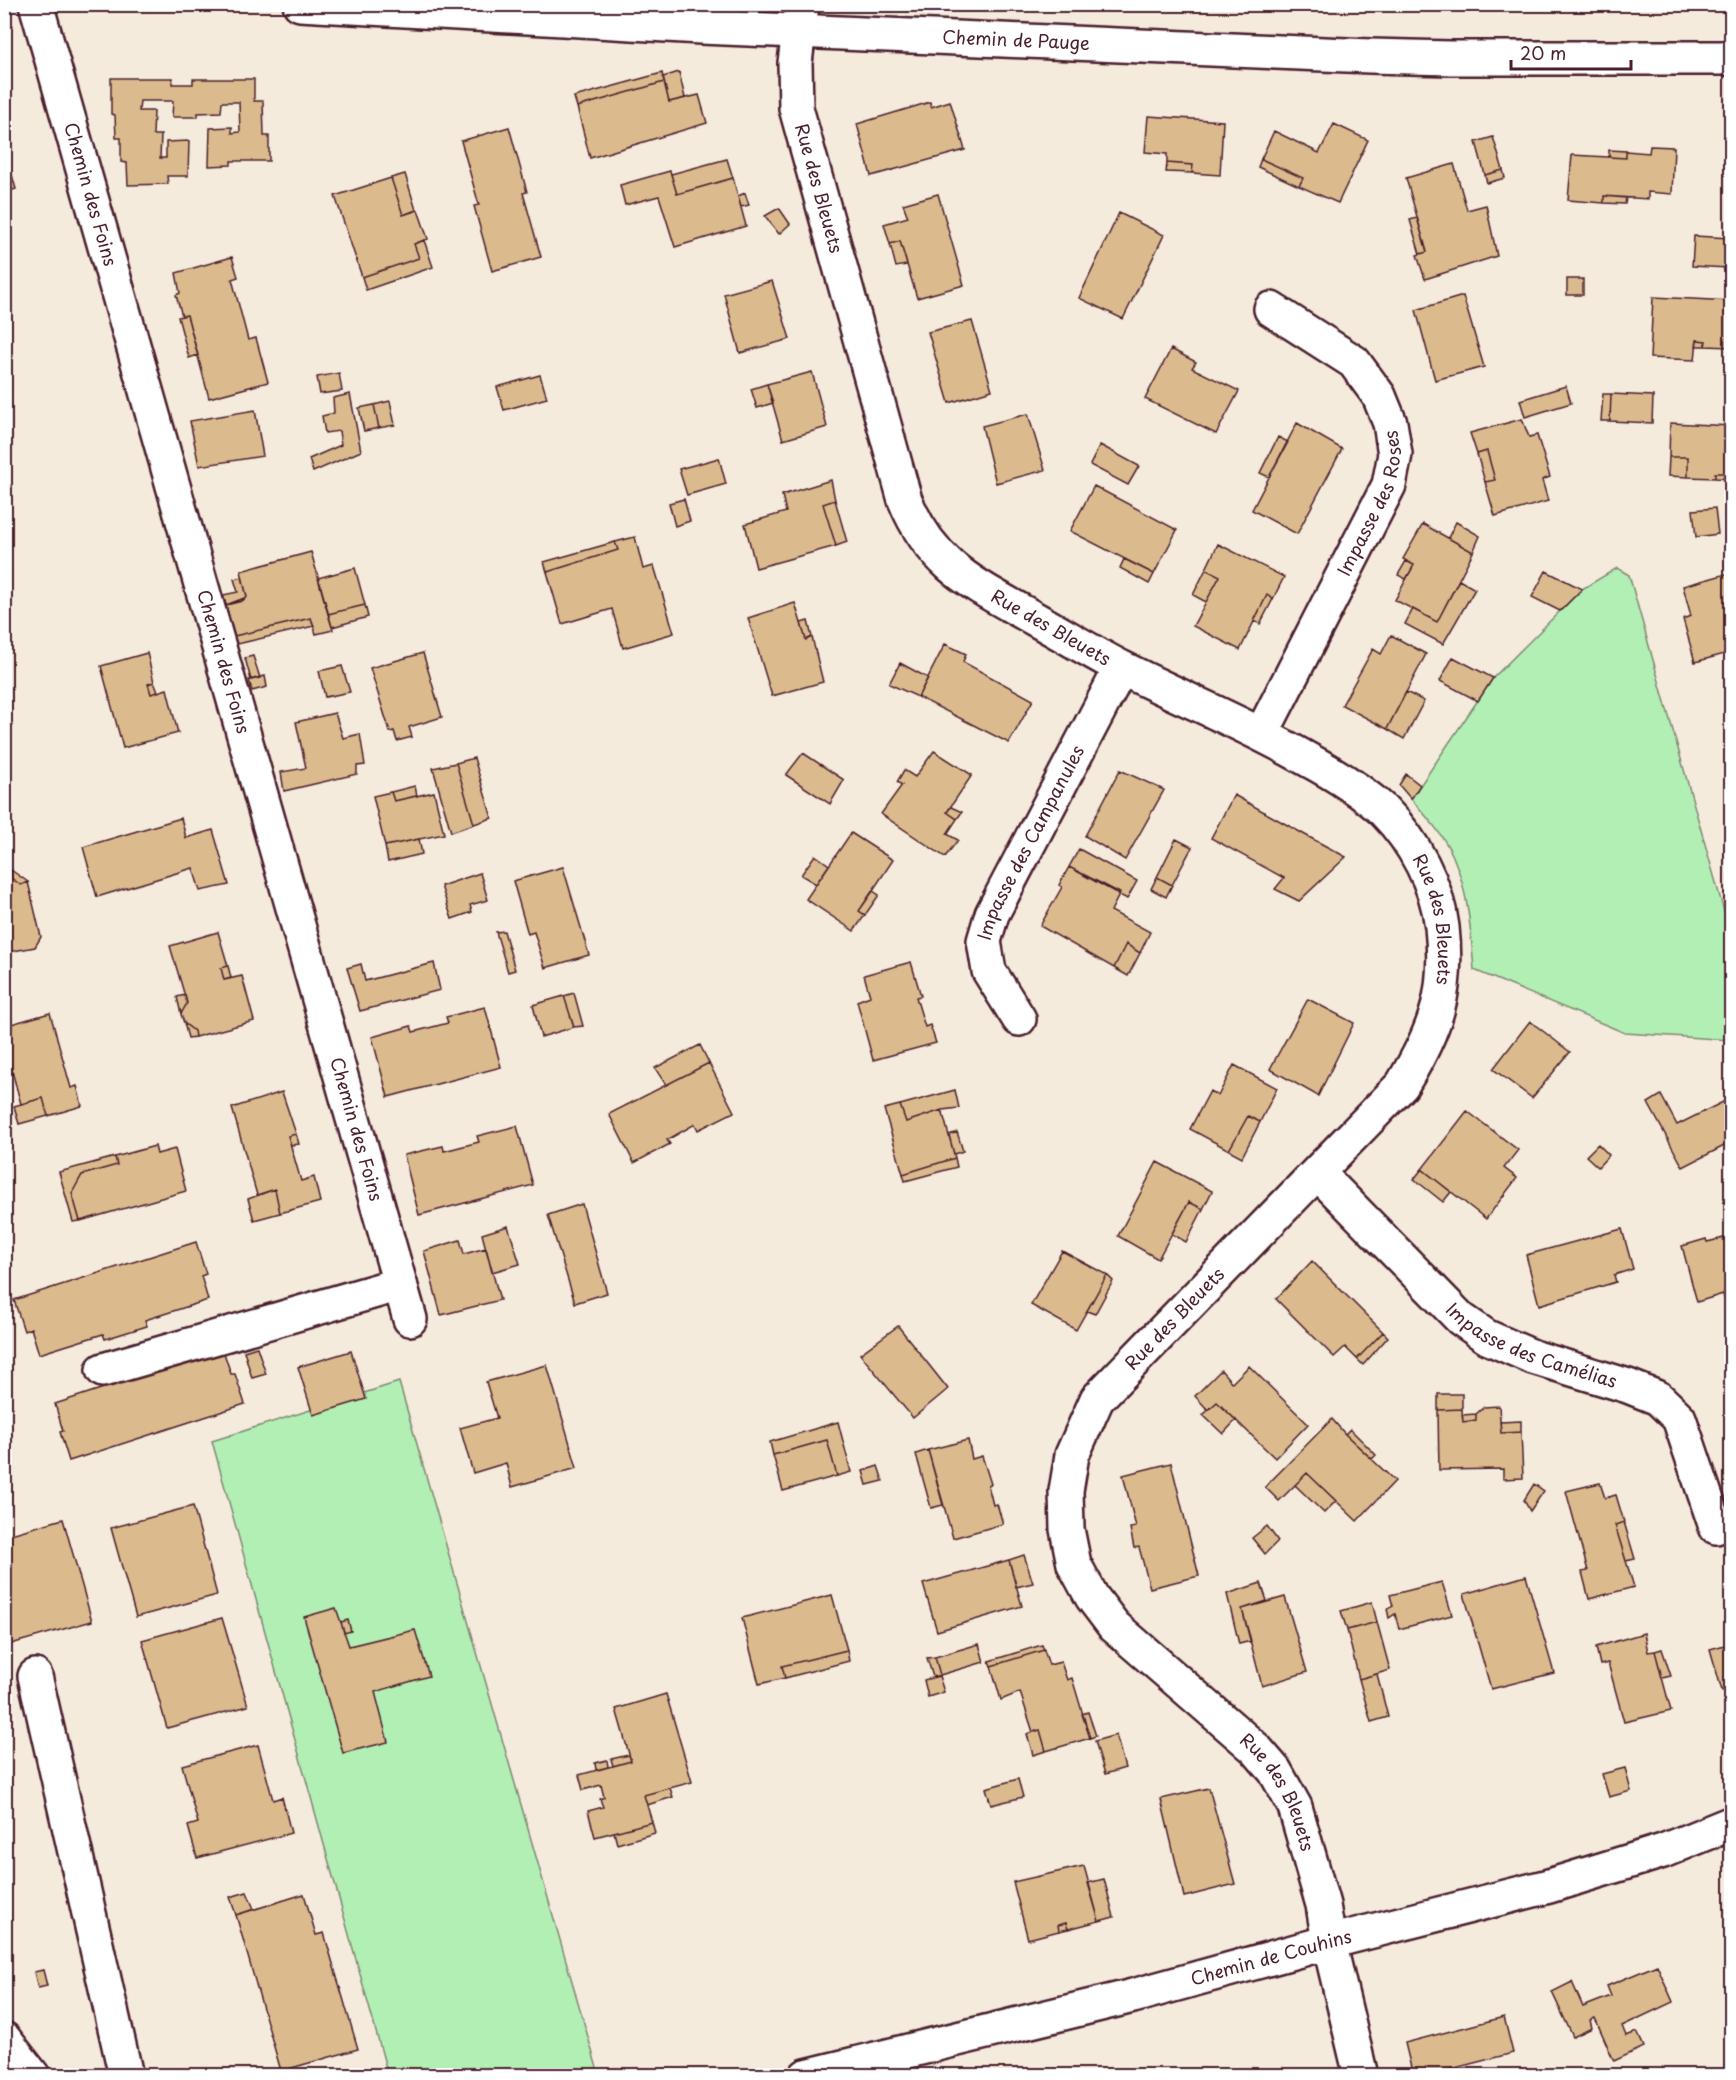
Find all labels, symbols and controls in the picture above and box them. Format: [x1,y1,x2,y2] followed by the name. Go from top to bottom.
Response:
[942,22,1091,56] street label: Chemin de Pauge
[1511,33,1631,71] scale bar
[1520,39,1566,66] text: 20 m
[58,119,125,269] street label: Chemin des Foins
[789,120,851,256] street label: Rue des Bleuets
[1330,428,1407,580] street label: Impasse des Roses
[986,582,1116,671] street label: Rue des Bleuets
[191,586,258,737] street label: Chemin des Foins
[970,740,1090,943] street label: Impasse des Campanules
[1407,848,1459,986] street label: Rue des Bleuets
[324,1054,391,1204] street label: Chemin des Foins
[1118,1261,1230,1375] street label: Rue des Bleuets
[1440,1296,1621,1394] street label: Impasse des Camélias
[1235,1726,1322,1854] street label: Rue des Bleuets
[1187,1922,1354,1992] street label: Chemin de Couhins

